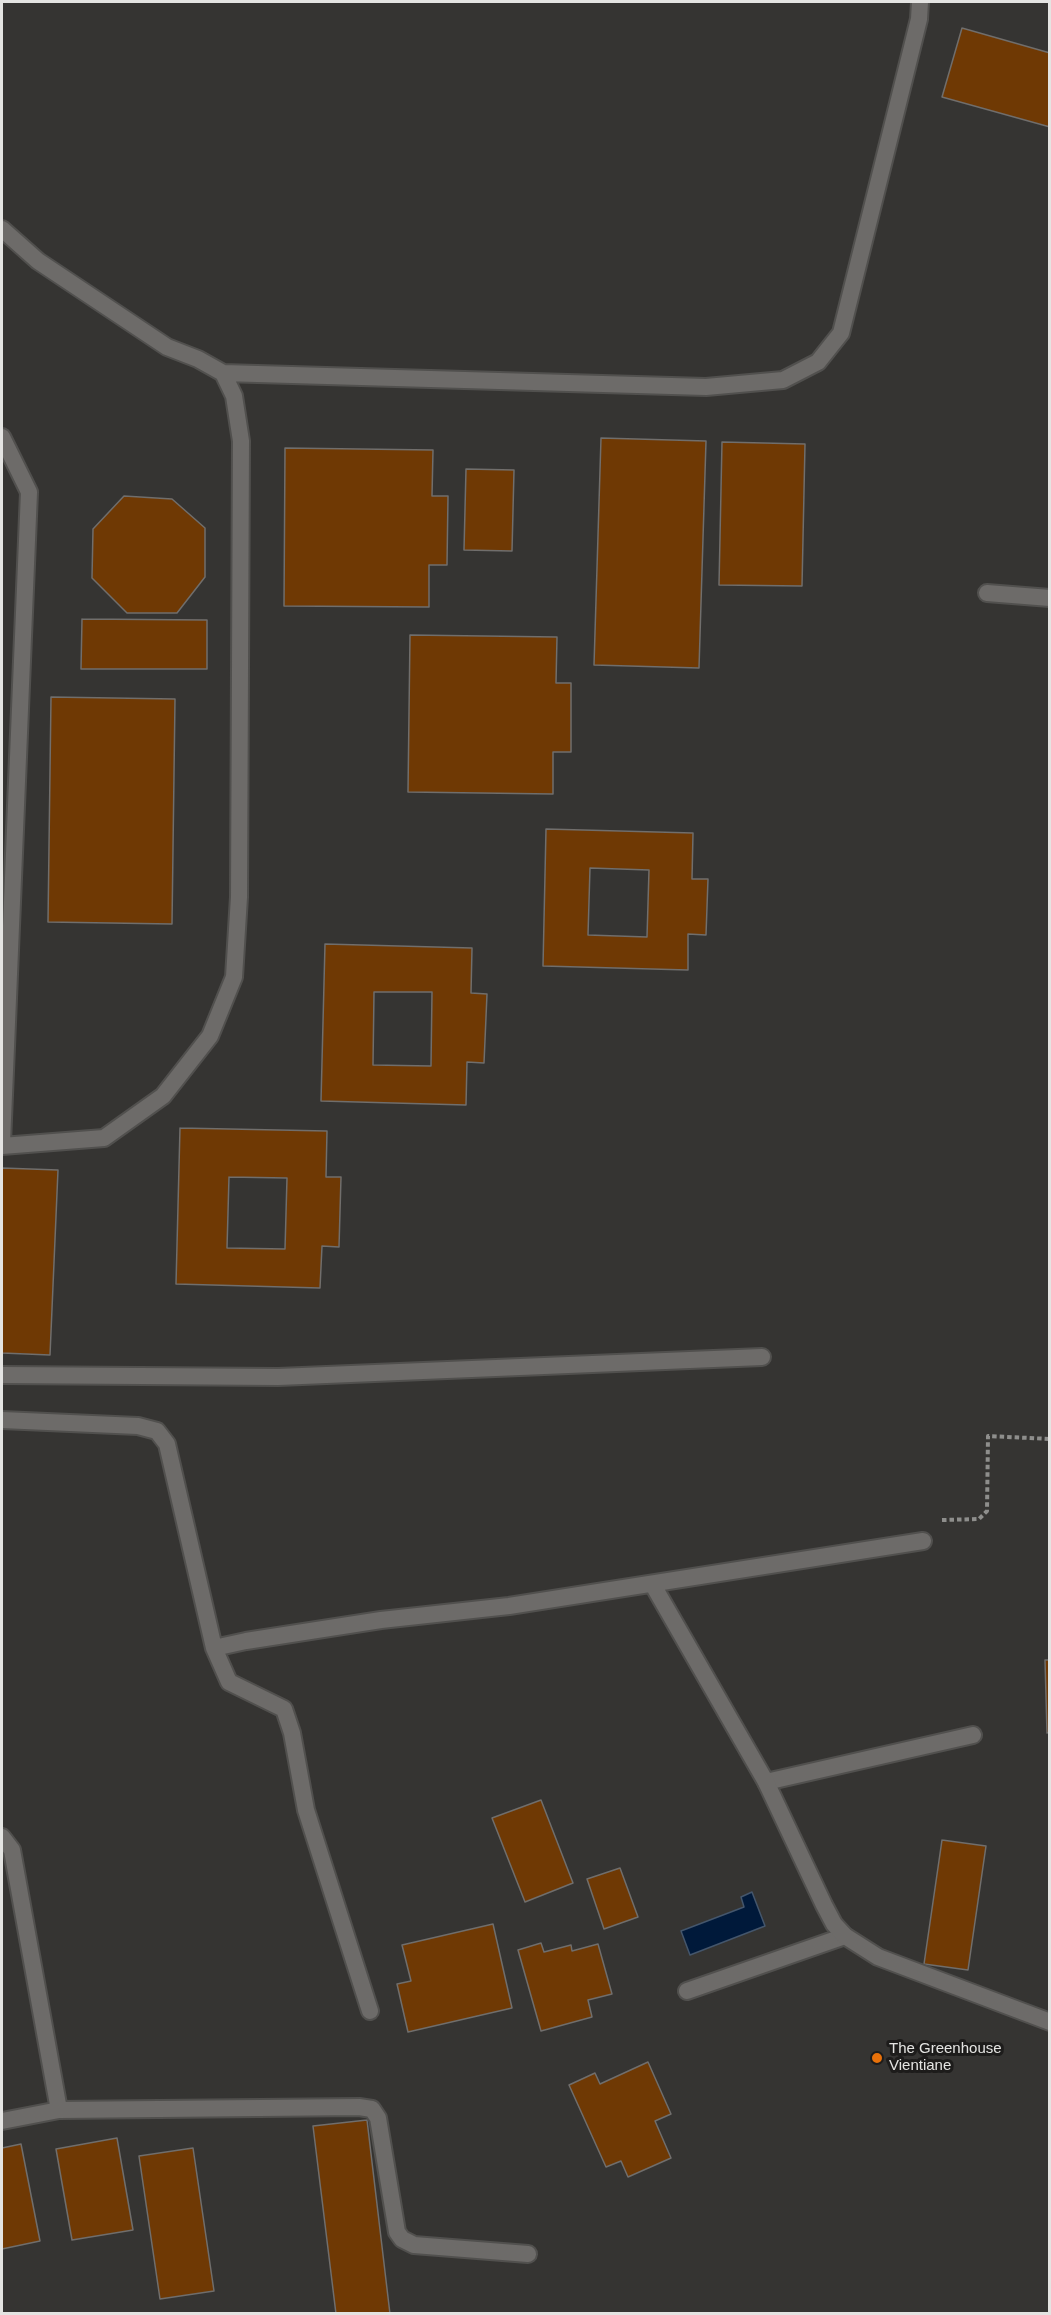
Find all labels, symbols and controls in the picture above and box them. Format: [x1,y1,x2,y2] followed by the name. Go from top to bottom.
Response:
[889,2040,1002,2075] place label: The Greenhouse Vientiane
[870,2051,884,2065] marker: The Greenhouse Vientiane

